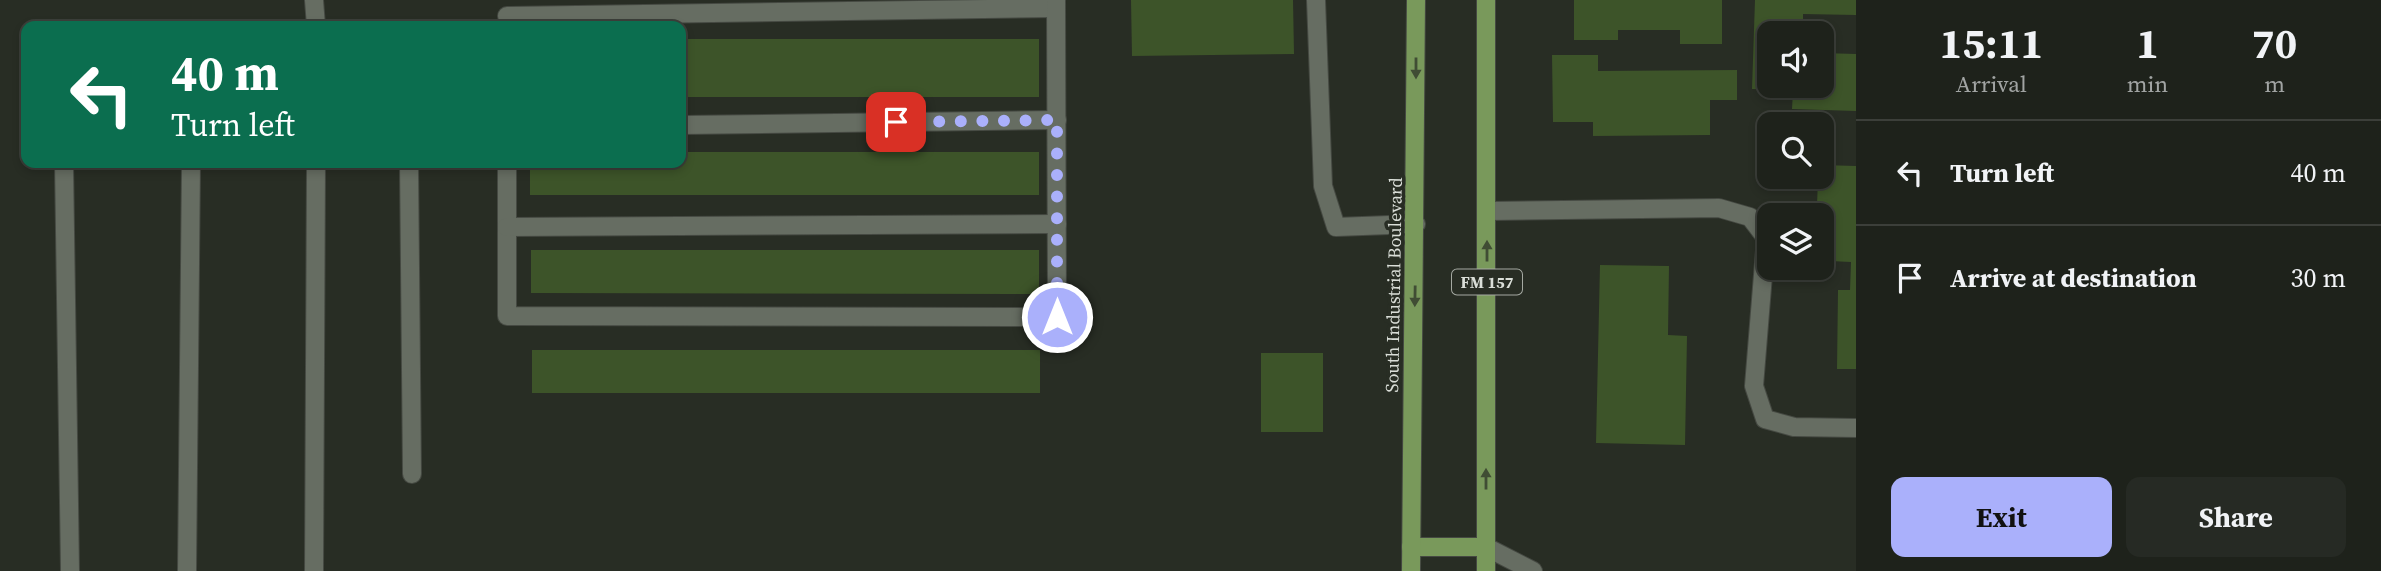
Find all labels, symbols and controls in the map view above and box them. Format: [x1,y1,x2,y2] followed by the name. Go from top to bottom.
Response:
[1940,14,2043,72] text: 15:11
[2136,14,2159,72] text: 1
[2252,14,2297,72] text: 70
[1757,21,1834,280] map controls
[1757,21,1834,98] button: sound
[171,39,279,106] text: 40 m
[56,49,147,140] icon: left
[1410,57,1422,79] one-way arrow
[1956,68,2027,100] text: Arrival
[2127,68,2168,100] text: min
[2264,68,2285,100] text: m
[866,92,926,152] pin
[171,103,295,147] text: Turn left
[877,103,915,141] icon: arrive
[1757,112,1834,189] button: search
[1891,154,1929,192] icon: left
[1950,155,2054,191] text: Turn left
[2291,155,2346,191] text: 40 m
[1379,177,1408,393] street label: South Industrial Boulevard
[1757,203,1834,280] button: layers
[1482,240,1493,262] one-way arrow
[1891,259,1929,297] icon: arrive
[1950,260,2197,296] text: Arrive at destination
[2291,260,2346,296] text: 30 m
[1452,270,1522,294] road number: FM 157
[1020,280,1094,354] position arrow
[1409,285,1421,307] one-way arrow
[1480,467,1492,489] one-way arrow
[1891,477,2112,557] button: Exit
[2126,477,2346,557] button: Share

